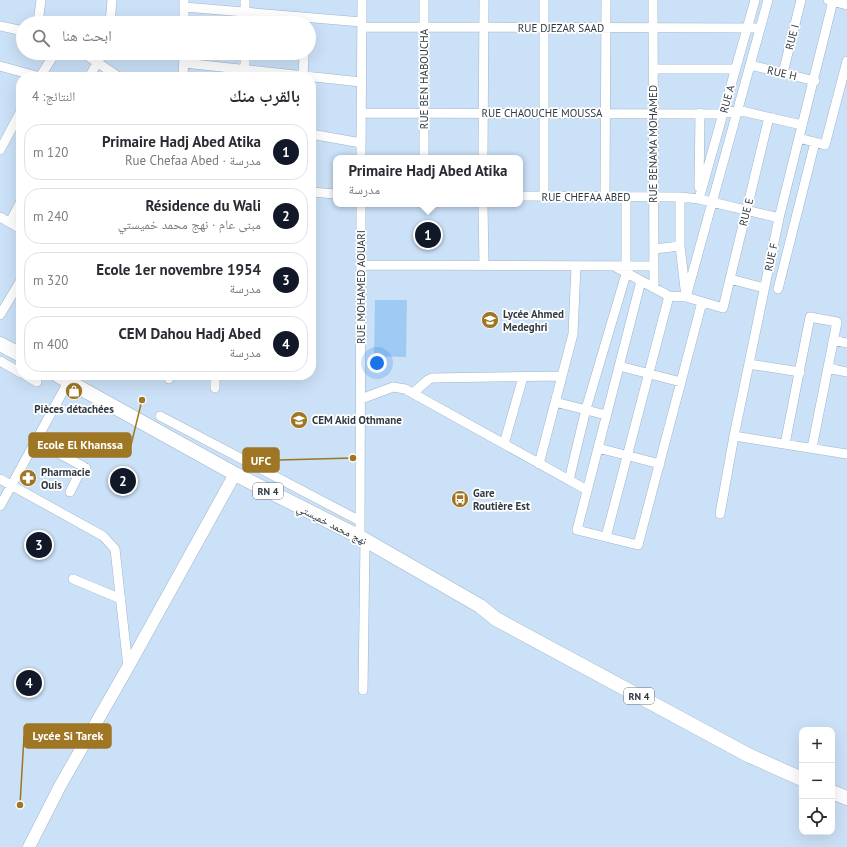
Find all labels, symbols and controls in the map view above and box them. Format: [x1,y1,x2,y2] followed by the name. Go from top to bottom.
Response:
[16,16,316,60] search box
[518,21,604,35] street label: RUE DJEZAR SAAD
[782,23,802,51] street label: RUE I
[62,26,112,45] text: ابحث هنا
[30,27,52,49] icon: search
[417,28,431,129] street label: RUE BEN HABOUCHA
[766,63,798,83] street label: RUE H
[717,83,738,115] street label: RUE A
[229,85,300,107] text: بالقرب منك
[646,85,660,203] street label: RUE BENAMA MOHAMED
[32,88,75,105] text: النتائج: 4
[481,106,603,120] street label: RUE CHAOUCHE MOUSSA
[102,132,261,151] text: Primaire Hadj Abed Atika
[33,144,68,161] text: 120 m
[282,144,290,161] text: 1
[125,152,261,169] text: مدرسة · Rue Chefaa Abed
[333,155,523,207] popup
[349,161,507,180] text: Primaire Hadj Abed Atika
[349,181,380,198] text: مدرسة
[542,190,630,204] street label: RUE CHEFAA ABED
[145,196,261,215] text: Résidence du Wali
[736,196,756,227] street label: RUE E
[33,208,68,225] text: 240 m
[282,208,290,225] text: 2
[118,216,261,233] text: مبنى عام · نهج محمد خميستي
[415,220,441,250] pin: 1
[354,230,368,344] street label: RUE MOHAMED AOUARI
[761,241,781,272] street label: RUE F
[96,260,261,279] text: Ecole 1er novembre 1954
[33,272,68,289] text: 320 m
[282,272,290,289] text: 3
[229,280,261,297] text: مدرسة
[503,307,564,334] place label: Lycée Ahmed Medeghri
[480,310,500,330] school or university icon: Lycée Ahmed Medeghri
[118,324,261,343] text: CEM Dahou Hadj Abed
[33,336,68,353] text: 400 m
[282,336,290,353] text: 4
[229,344,261,361] text: مدرسة
[367,353,387,373] your location
[64,381,84,401] shop icon: Pièces détachées
[34,402,114,416] place label: Pièces détachées
[289,410,309,430] school or university icon: CEM Akid Othmane
[312,413,402,427] place label: CEM Akid Othmane
[29,433,131,457] callout: Ecole El Khanssa
[37,437,123,452] text: Ecole El Khanssa
[243,448,279,472] callout: UFC
[251,453,271,468] text: UFC
[41,465,91,492] place label: Pharmacie Ouis
[110,466,136,496] pin: 2
[18,468,38,488] pharmacy icon: Pharmacie Ouis
[253,483,283,499] road number: RN 4
[473,486,530,513] place label: Gare Routière Est
[450,489,470,509] bus stop icon: Gare Routière Est
[294,500,369,549] street label: نهج محمد خميستي
[26,530,52,560] pin: 3
[16,668,42,698] pin: 4
[624,688,654,704] road number: RN 4
[24,724,111,748] callout: Lycée Si Tarek
[799,727,835,835] map controls
[799,727,835,763] button: +
[33,728,104,743] text: Lycée Si Tarek
[799,763,835,799] button: −
[799,799,835,835] button: locate

